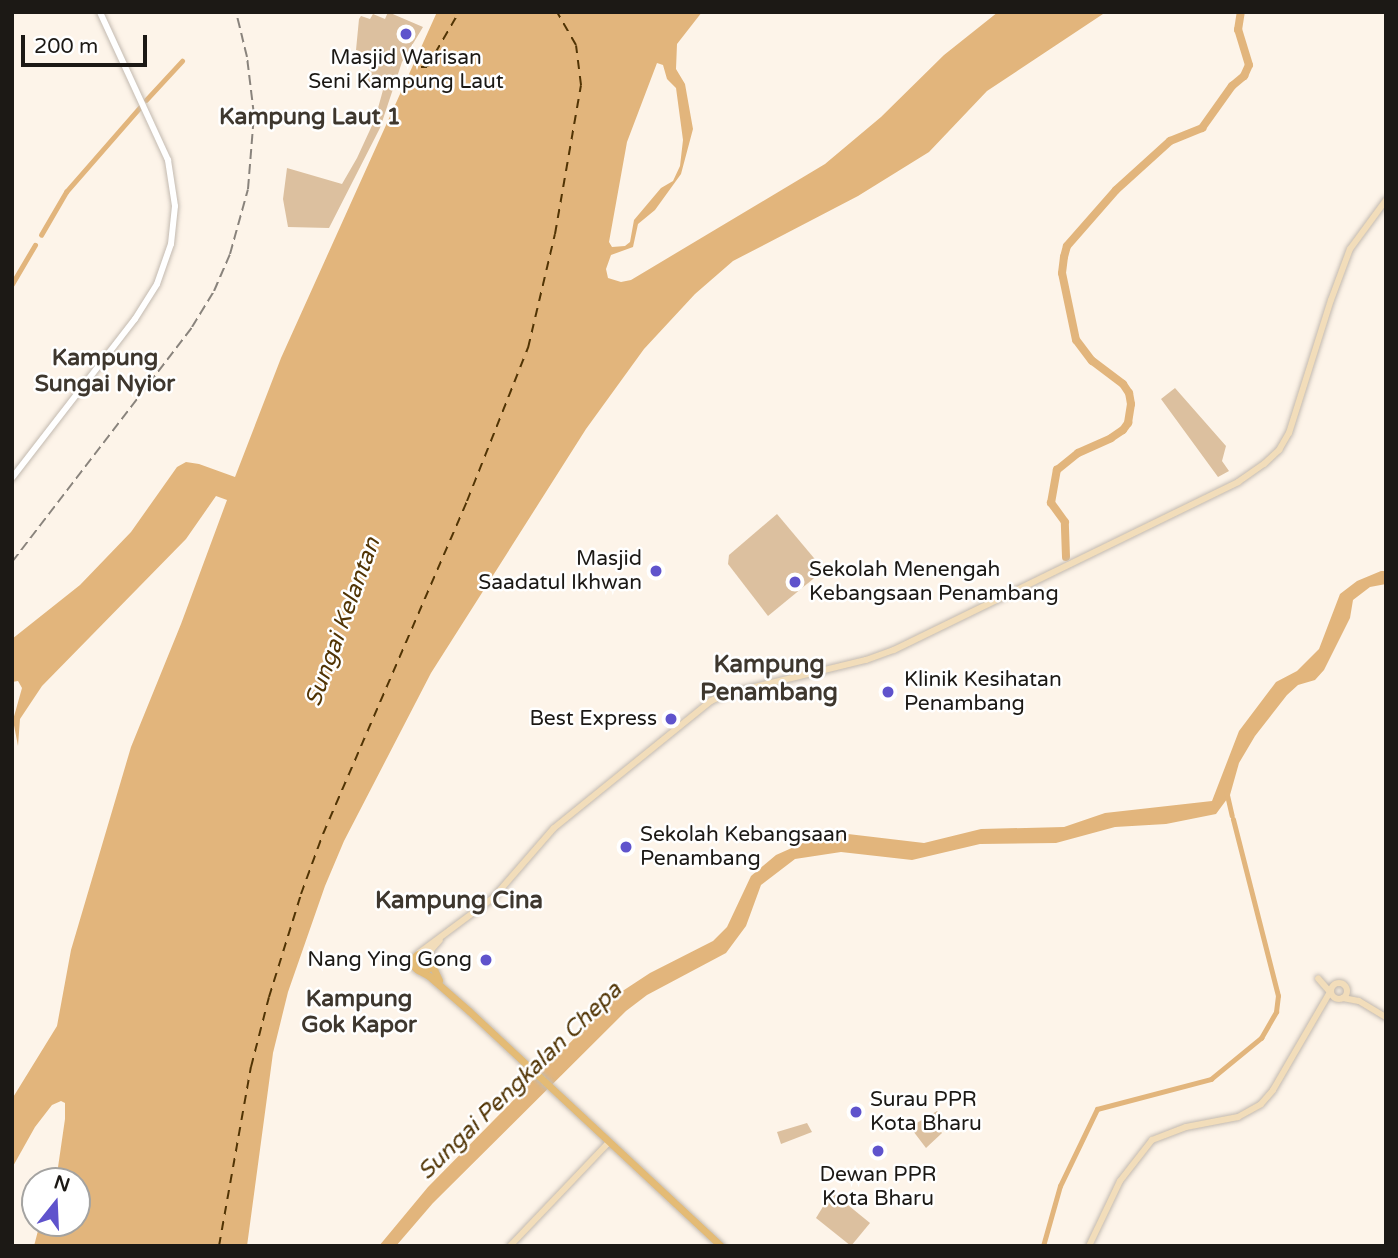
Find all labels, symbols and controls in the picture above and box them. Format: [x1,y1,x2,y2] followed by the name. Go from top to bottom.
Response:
[24,21,150,65] scale bar
[398,26,414,42] marker: Masjid Warisan Seni Kampung Laut
[34,34,98,59] text: 200 m
[308,45,504,95] place label: Masjid Warisan Seni Kampung Laut
[219,103,401,131] district label: Kampung Laut 1
[35,344,175,398] district label: Kampung Sungai Nyior
[300,534,386,710] water label: Sungai Kelantan
[478,546,642,596] place label: Masjid Saadatul Ikhwan
[809,557,1059,607] place label: Sekolah Menengah Kebangsaan Penambang
[648,563,664,579] marker: Masjid Saadatul Ikhwan
[787,574,803,590] marker: Sekolah Menengah Kebangsaan Penambang
[700,651,838,707] district label: Kampung Penambang
[904,667,1062,717] place label: Klinik Kesihatan Penambang
[878,682,898,702] marker: Klinik Kesihatan Penambang
[529,706,657,732] place label: Best Express
[663,711,679,727] marker: Best Express
[640,822,848,872] place label: Sekolah Kebangsaan Penambang
[618,839,634,855] marker: Sekolah Kebangsaan Penambang
[375,887,543,915] district label: Kampung Cina
[307,947,472,973] place label: Nang Ying Gong
[478,952,494,968] marker: Nang Ying Gong
[413,977,627,1185] water label: Sungai Pengkalan Chepa
[301,985,417,1039] district label: Kampung Gok Kapor
[870,1087,982,1137] place label: Surau PPR Kota Bharu
[848,1104,864,1120] marker: Surau PPR Kota Bharu
[870,1143,886,1159] marker: Dewan PPR Kota Bharu
[820,1162,936,1212] place label: Dewan PPR Kota Bharu
[21,1167,91,1237] north arrow
[51,1171,73,1197] text: N

